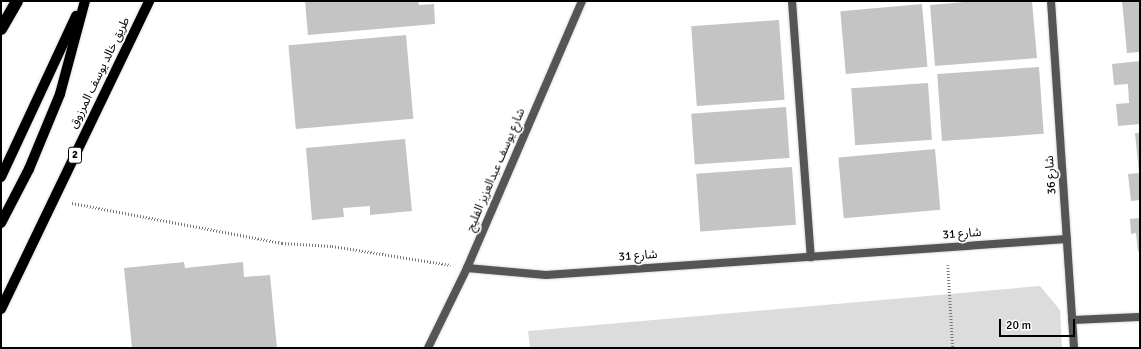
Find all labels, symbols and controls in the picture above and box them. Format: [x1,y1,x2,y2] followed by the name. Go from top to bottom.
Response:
[67,15,133,131] street label: طريق خالد يوسف المرزوق
[464,106,528,234] street label: شارع يوسف عبدالعزيز الفليج
[68,146,82,164] road number: 2
[1042,155,1060,195] street label: شارع 36
[942,225,982,243] street label: شارع 31
[618,247,658,265] street label: شارع 31
[1001,311,1077,337] scale bar
[1006,318,1031,333] text: 20 m

